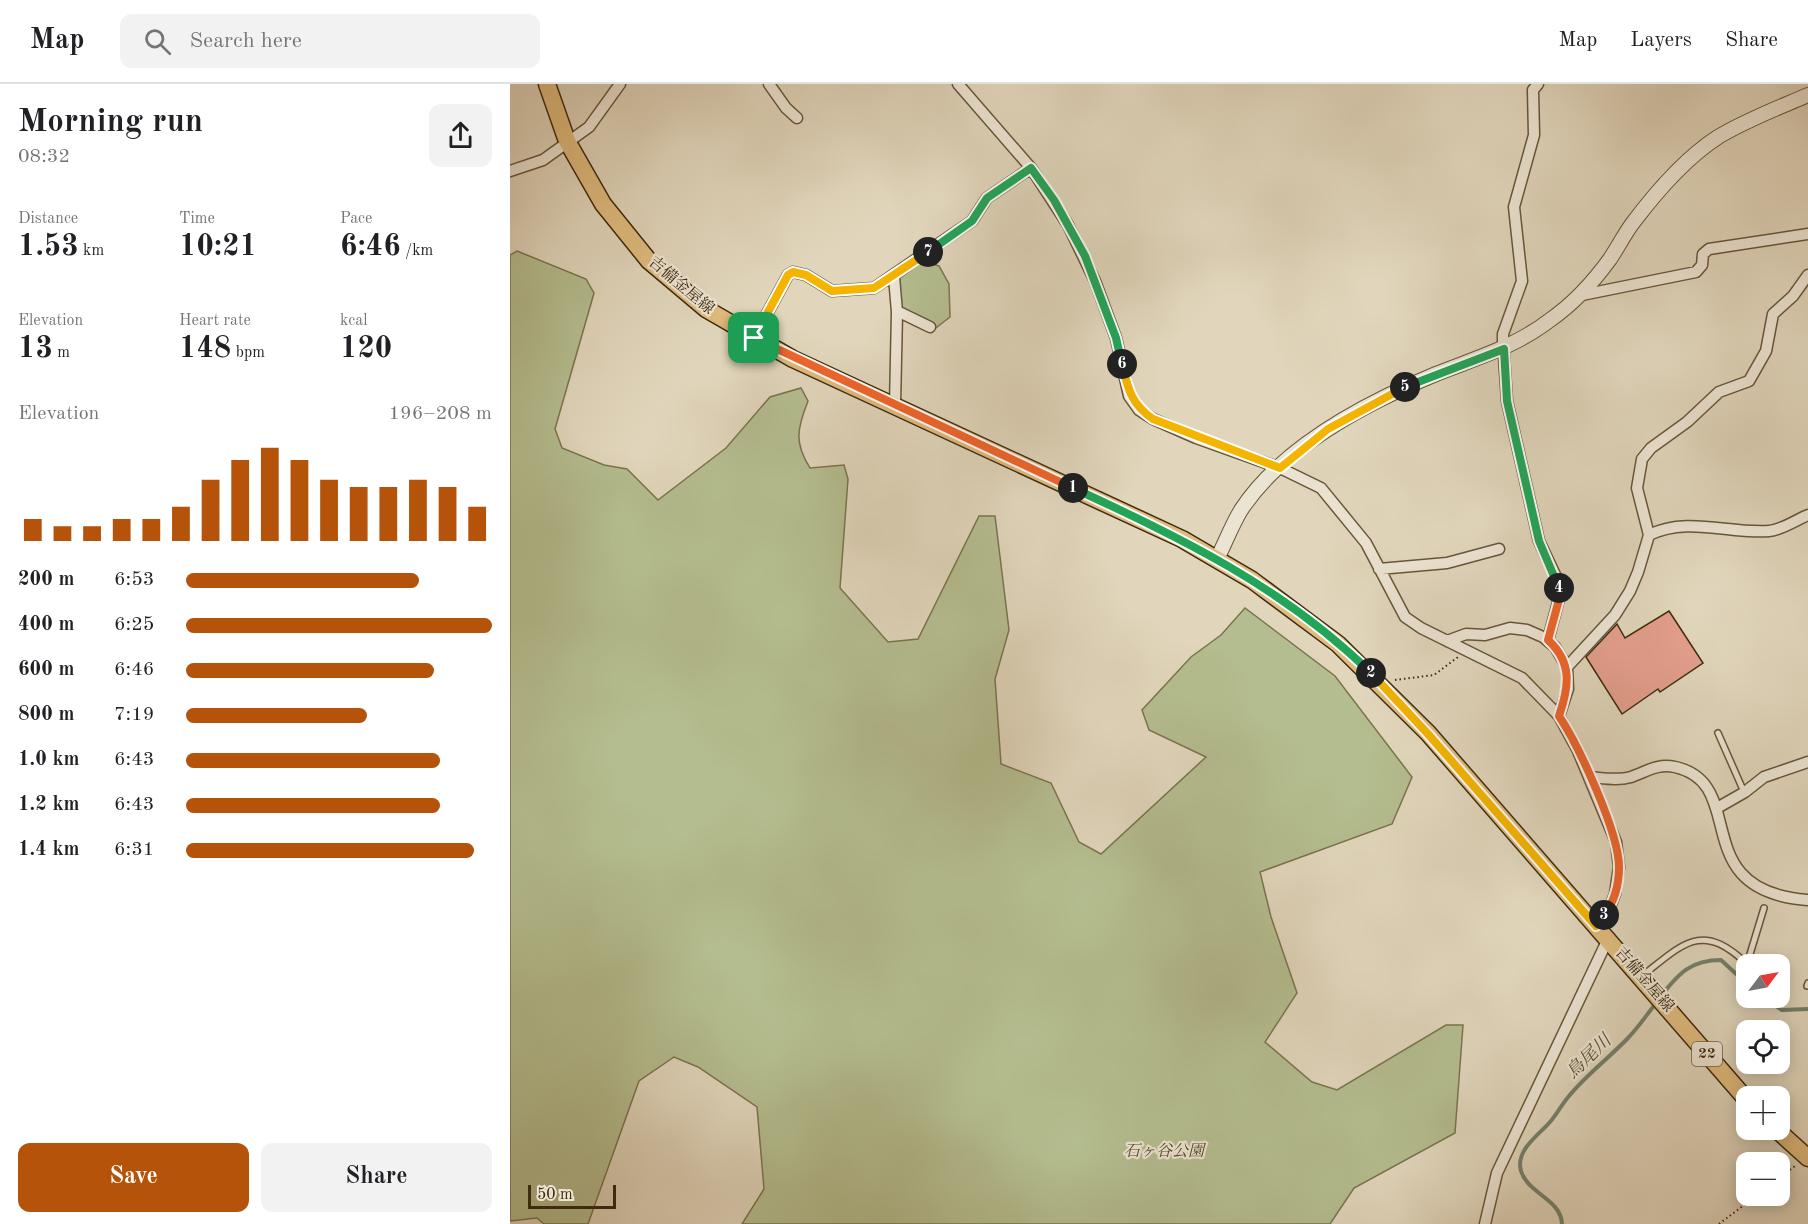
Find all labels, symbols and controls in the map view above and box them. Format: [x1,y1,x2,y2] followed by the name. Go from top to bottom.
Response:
[120,14,540,68] search box
[141,25,174,58] icon: search
[30,27,84,55] text: Map
[189,30,302,52] text: Search here
[1558,30,1597,51] text: Map
[1630,30,1692,51] text: Layers
[1725,30,1778,51] text: Share
[429,104,492,167] button: share
[18,106,203,139] text: Morning run
[18,147,70,167] text: 08:32
[18,211,78,227] text: Distance
[179,211,215,227] text: Time
[340,211,372,227] text: Pace
[18,232,79,262] text: 1.53
[179,232,257,262] text: 10:21
[340,232,401,262] text: 6:46
[913,237,943,267] pin: 7
[79,243,104,259] text: km
[401,243,433,259] text: /km
[923,244,933,260] text: 7
[645,253,718,318] street label: 吉備金屋線
[728,312,779,363] pin
[18,313,83,329] text: Elevation
[179,313,251,329] text: Heart rate
[340,313,368,329] text: kcal
[737,321,770,354] icon: arrive
[18,334,53,364] text: 13
[179,334,231,364] text: 148
[340,334,392,364] text: 120
[53,345,70,361] text: m
[231,345,265,361] text: bpm
[1107,349,1137,379] pin: 6
[1117,356,1127,372] text: 6
[1390,372,1420,402] pin: 5
[1400,379,1410,395] text: 5
[18,404,99,424] text: Elevation
[389,404,492,424] text: 196–208 m
[1058,473,1088,503] pin: 1
[1068,480,1078,496] text: 1
[18,570,74,590] text: 200 m
[114,570,154,590] text: 6:53
[1544,573,1574,603] pin: 4
[1554,580,1564,596] text: 4
[18,615,74,635] text: 400 m
[114,615,154,635] text: 6:25
[1356,658,1386,688] pin: 2
[18,660,74,680] text: 600 m
[114,660,154,680] text: 6:46
[1366,665,1376,681] text: 2
[18,705,74,725] text: 800 m
[114,705,154,725] text: 7:19
[18,750,80,770] text: 1.0 km
[114,750,154,770] text: 6:43
[18,795,80,815] text: 1.2 km
[114,795,154,815] text: 6:43
[18,840,80,860] text: 1.4 km
[114,840,154,860] text: 6:31
[1589,900,1619,930] pin: 3
[1599,907,1609,923] text: 3
[1612,943,1678,1015] street label: 吉備金屋線
[1736,954,1790,1008] north arrow
[1736,954,1790,1206] map controls
[1736,1020,1790,1074] button: locate
[1562,1029,1616,1082] water label: 鳥尾川
[1692,1042,1722,1066] road number: 22
[1736,1086,1790,1140] button: +
[1124,1142,1207,1160] park label: 石ヶ谷公園
[18,1143,249,1212] button: Save
[261,1143,492,1212] button: Share
[1736,1152,1790,1206] button: −
[528,1182,616,1210] scale bar
[537,1187,573,1203] text: 50 m

